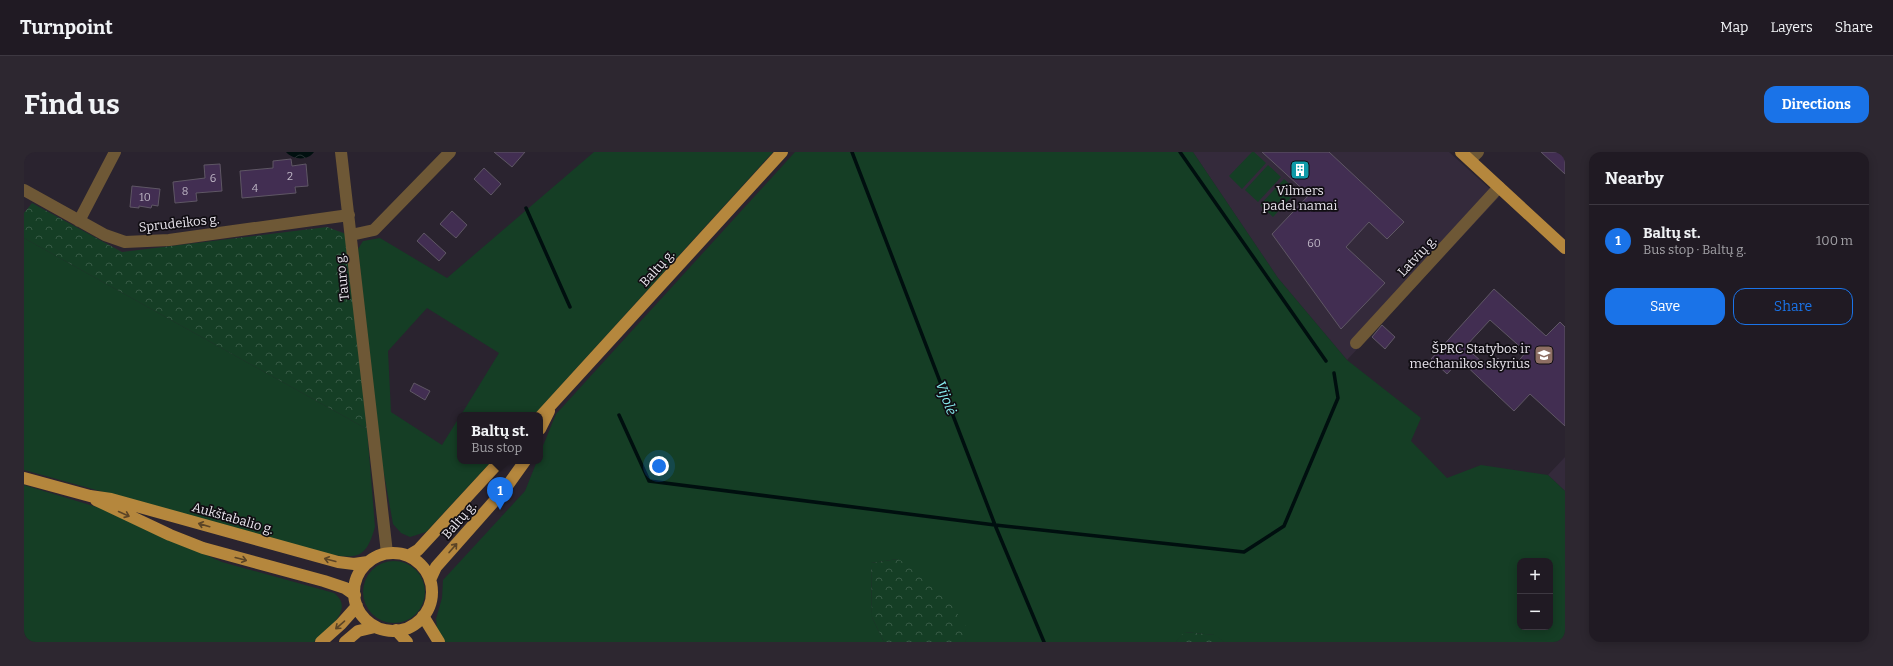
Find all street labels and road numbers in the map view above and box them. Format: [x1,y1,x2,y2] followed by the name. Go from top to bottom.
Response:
[138,211,220,235] street label: Sprudeikos g.
[1394,232,1440,279] street label: Latvių g.
[637,246,678,289] street label: Baltų g.
[332,252,352,301] street label: Tauro g.
[439,498,479,542] street label: Baltų g.
[190,499,276,537] street label: Aukštabalio g.

